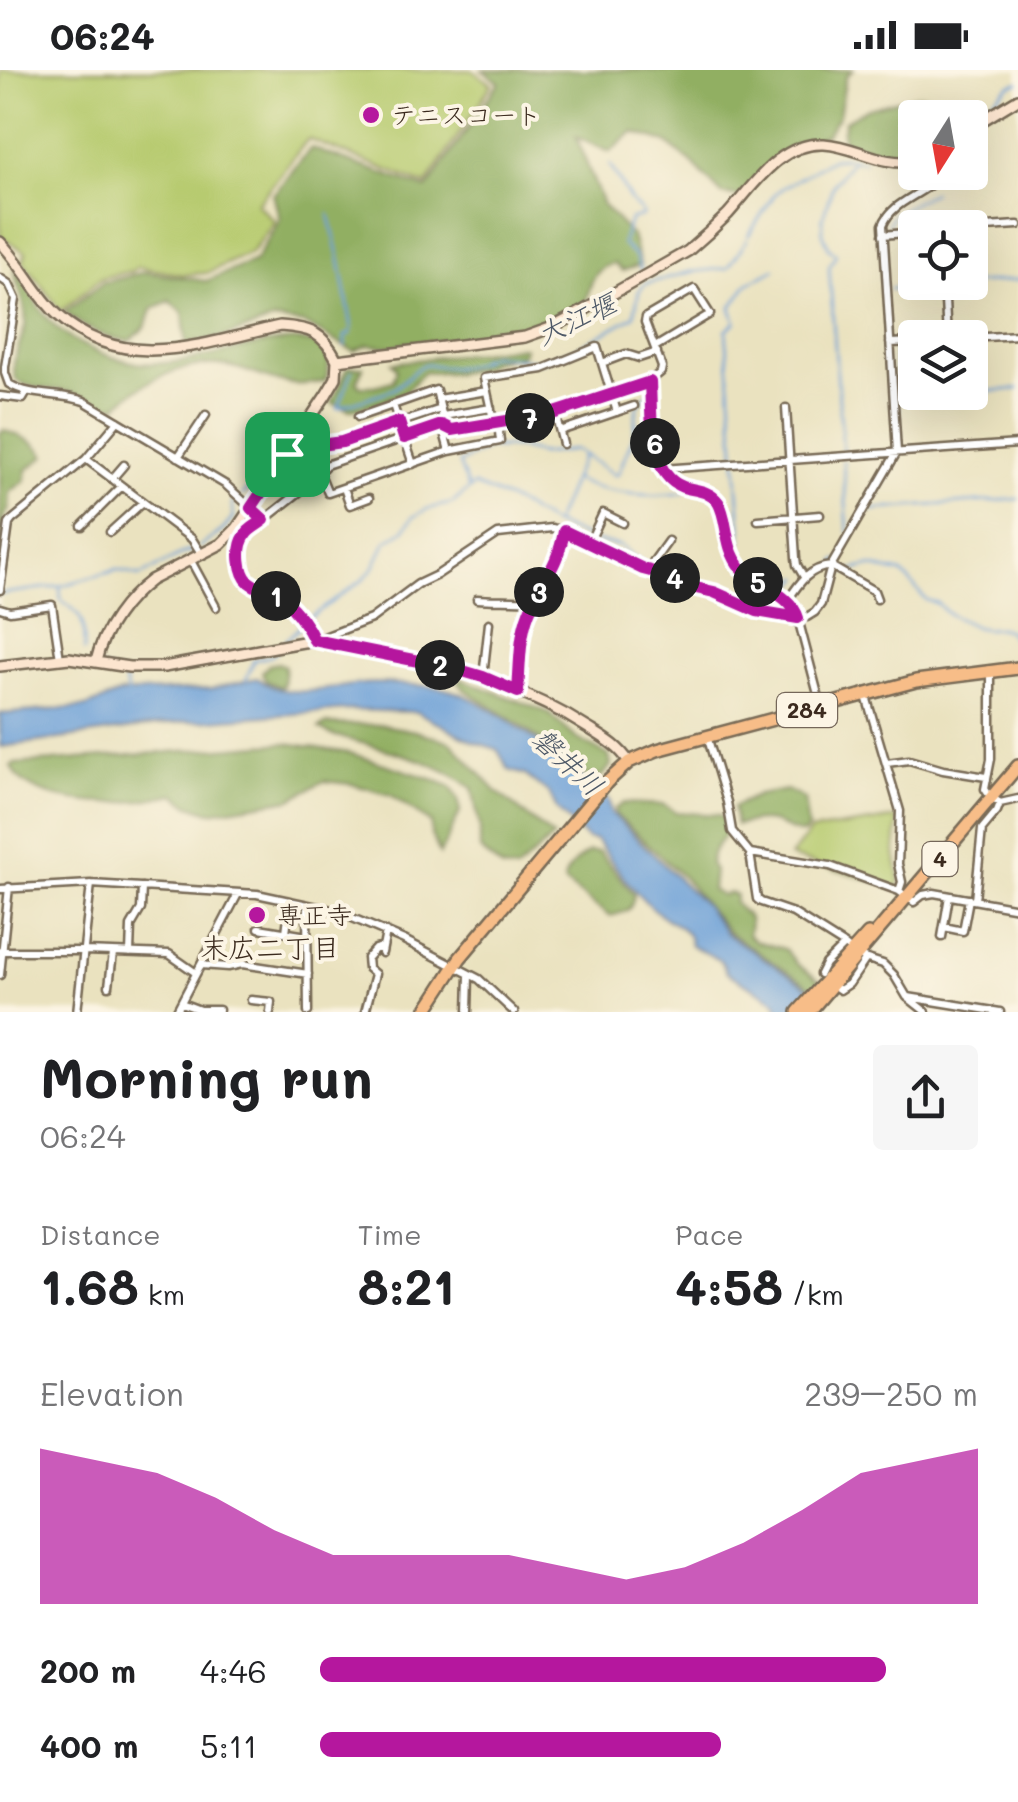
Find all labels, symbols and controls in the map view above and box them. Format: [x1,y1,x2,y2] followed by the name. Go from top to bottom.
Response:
[50,10,155,60] text: 06:24
[391,98,542,130] place label: テニスコート
[898,100,988,190] north arrow
[898,100,988,410] map controls
[360,104,382,126] marker: テニスコート
[898,210,988,300] button: locate
[530,283,624,352] water label: 大江堰
[898,320,988,410] button: layers
[505,393,555,443] pin: 7
[522,400,538,436] text: 7
[245,412,330,497] pin
[630,418,680,468] pin: 6
[647,425,663,461] text: 6
[260,427,315,482] icon: arrive
[650,553,700,603] pin: 4
[733,557,783,607] pin: 5
[666,560,684,596] text: 4
[750,564,766,600] text: 5
[514,567,564,617] pin: 3
[251,571,301,621] pin: 1
[531,574,547,610] text: 3
[270,578,282,614] text: 1
[415,640,465,690] pin: 2
[432,647,448,683] text: 2
[777,693,837,727] road number: 284
[526,719,612,803] water label: 磐井川
[922,842,958,876] road number: 4
[277,898,352,930] place label: 専正寺
[246,904,268,926] marker: 専正寺
[200,929,340,965] district label: 末広二丁目
[40,1040,373,1112] text: Morning run
[873,1045,978,1150] button: share
[40,1114,126,1156] text: 06:24
[40,1216,161,1252] text: Distance
[358,1216,421,1252] text: Time
[675,1216,744,1252] text: Pace
[40,1252,139,1318] text: 1.68
[358,1252,455,1318] text: 8:21
[675,1252,783,1318] text: 4:58
[139,1276,185,1312] text: km
[783,1276,844,1312] text: /km
[40,1372,184,1414] text: Elevation
[804,1372,978,1414] text: 239–250 m
[40,1649,136,1691] text: 200 m
[200,1649,267,1691] text: 4:46
[40,1724,138,1766] text: 400 m
[200,1724,257,1766] text: 5:11

